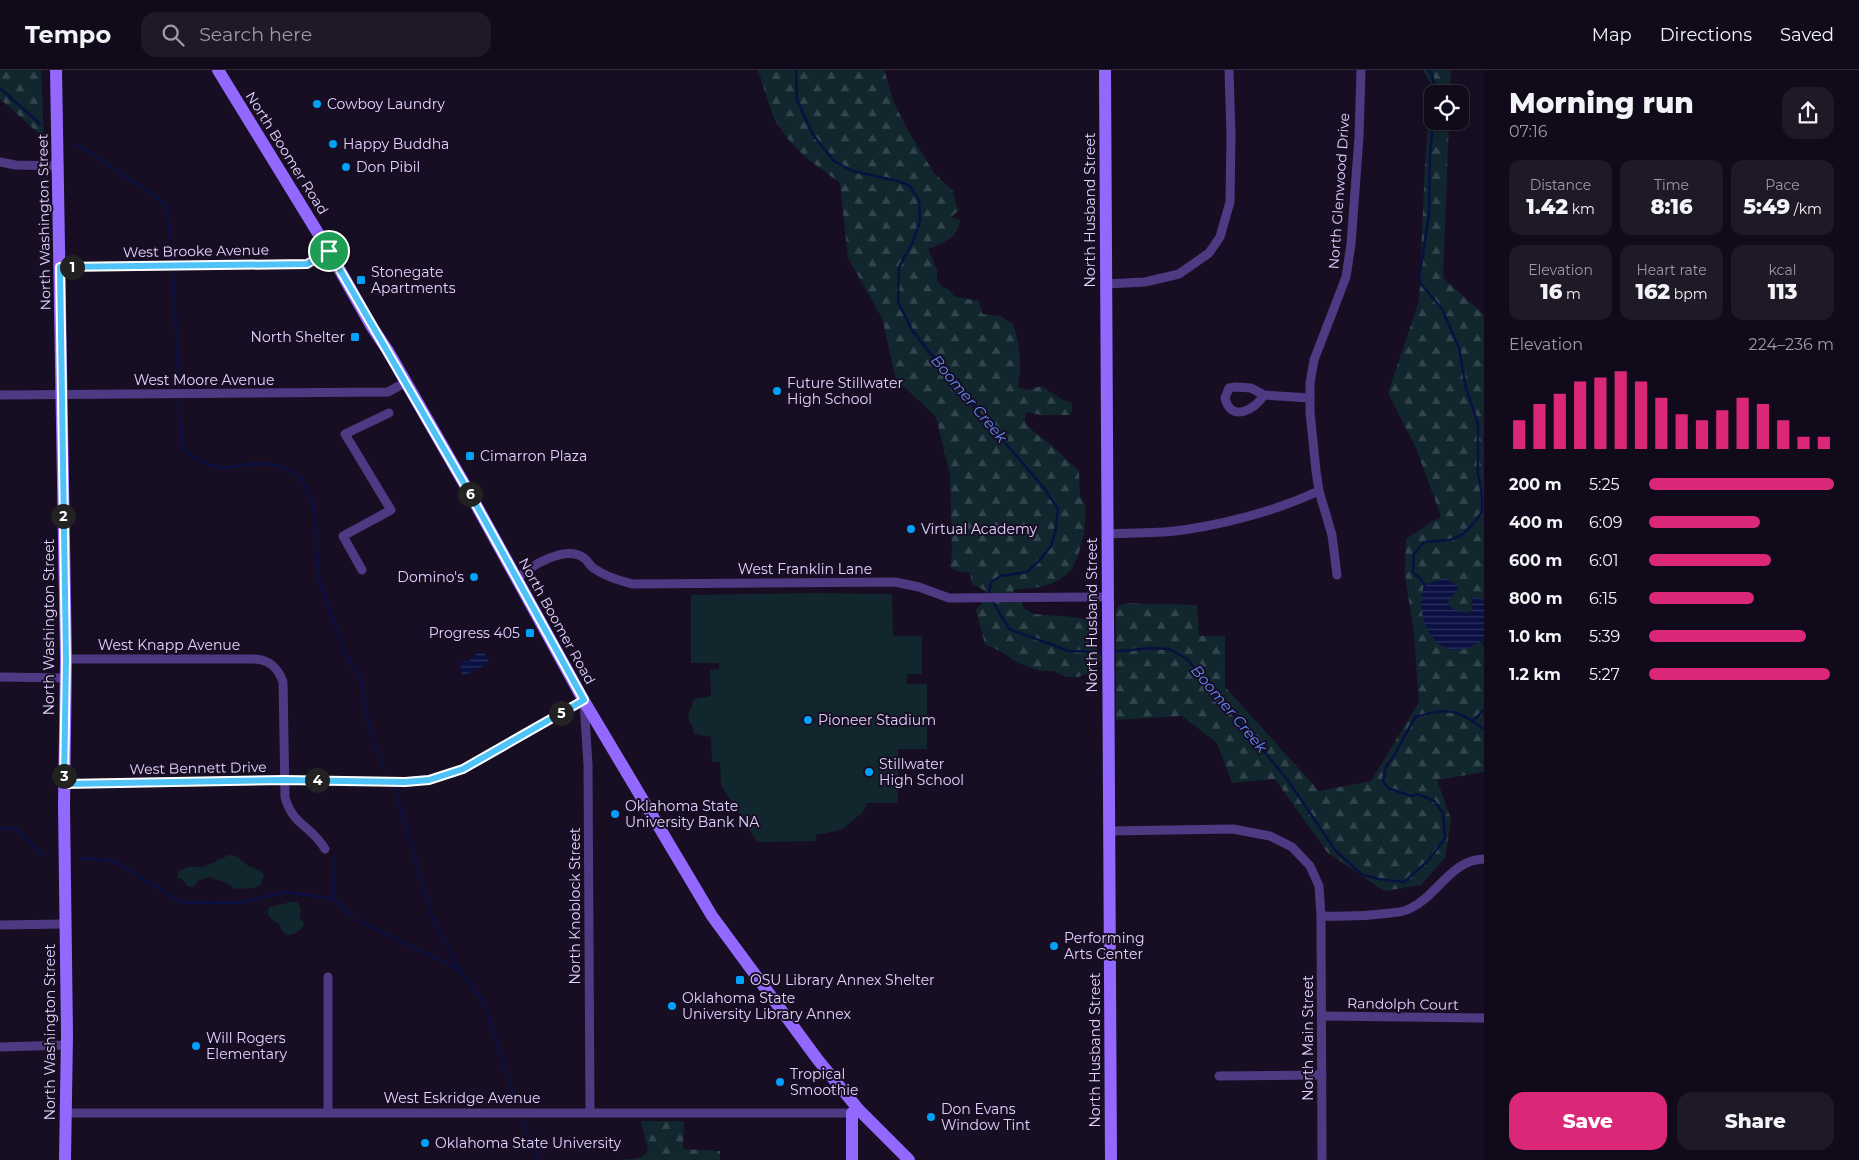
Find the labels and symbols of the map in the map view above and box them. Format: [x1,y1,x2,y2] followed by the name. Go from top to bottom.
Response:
[242,88,332,218] street label: North Boomer Road
[327,95,445,113] place label: Cowboy Laundry
[311,98,323,110] marker: Cowboy Laundry
[1325,112,1353,270] street label: North Glenwood Drive
[1081,132,1099,288] street label: North Husband Street
[33,133,55,310] street label: North Washington Street
[343,135,449,153] place label: Happy Buddha
[327,138,339,150] marker: Happy Buddha
[356,158,420,176] place label: Don Pibil
[340,161,352,173] marker: Don Pibil
[308,230,350,272] pin
[123,241,269,261] street label: West Brooke Avenue
[60,254,84,280] pin: 1
[371,263,456,297] place label: Stonegate Apartments
[355,274,367,286] marker: Stonegate Apartments
[251,328,345,346] place label: North Shelter
[349,331,361,343] marker: North Shelter
[927,351,1012,447] water label: Boomer Creek
[134,371,274,389] street label: West Moore Avenue
[787,374,903,408] place label: Future Stillwater High School
[771,385,783,397] marker: Future Stillwater High School
[480,447,587,465] place label: Cimarron Plaza
[464,450,476,462] marker: Cimarron Plaza
[458,482,482,506] pin: 6
[50,504,76,528] pin: 2
[921,520,1038,538] place label: Virtual Academy
[905,523,917,535] marker: Virtual Academy
[1083,537,1101,693] street label: North Husband Street
[40,538,58,715] street label: North Washington Street
[515,554,599,688] street label: North Boomer Road
[738,560,872,578] street label: West Franklin Lane
[397,568,464,586] place label: Domino's
[468,571,480,583] marker: Domino's
[429,624,520,642] place label: Progress 405
[524,627,536,639] marker: Progress 405
[98,636,240,654] street label: West Knapp Avenue
[1187,661,1272,757] water label: Boomer Creek
[548,700,574,726] pin: 5
[818,711,936,729] place label: Pioneer Stadium
[802,714,814,726] marker: Pioneer Stadium
[879,755,964,789] place label: Stillwater High School
[129,758,267,778] street label: West Bennett Drive
[52,764,76,788] pin: 3
[863,766,875,778] marker: Stillwater High School
[304,768,330,792] pin: 4
[625,797,760,831] place label: Oklahoma State University Bank NA
[609,808,621,820] marker: Oklahoma State University Bank NA
[566,827,584,985] street label: North Knoblock Street
[1064,929,1145,963] place label: Performing Arts Center
[1048,940,1060,952] marker: Performing Arts Center
[41,943,59,1120] street label: North Washington Street
[750,971,935,989] place label: OSU Library Annex Shelter
[1086,972,1104,1128] street label: North Husband Street
[734,974,746,986] marker: OSU Library Annex Shelter
[1299,975,1317,1101] street label: North Main Street
[682,989,851,1023] place label: Oklahoma State University Library Annex
[1347,994,1459,1014] street label: Randolph Court
[666,1000,678,1012] marker: Oklahoma State University Library Annex
[206,1029,288,1063] place label: Will Rogers Elementary
[190,1040,202,1052] marker: Will Rogers Elementary
[790,1065,858,1099] place label: Tropical Smoothie
[774,1076,786,1088] marker: Tropical Smoothie
[383,1089,541,1107] street label: West Eskridge Avenue
[941,1100,1031,1134] place label: Don Evans Window Tint
[925,1111,937,1123] marker: Don Evans Window Tint
[435,1134,621,1152] place label: Oklahoma State University
[419,1137,431,1149] marker: Oklahoma State University

